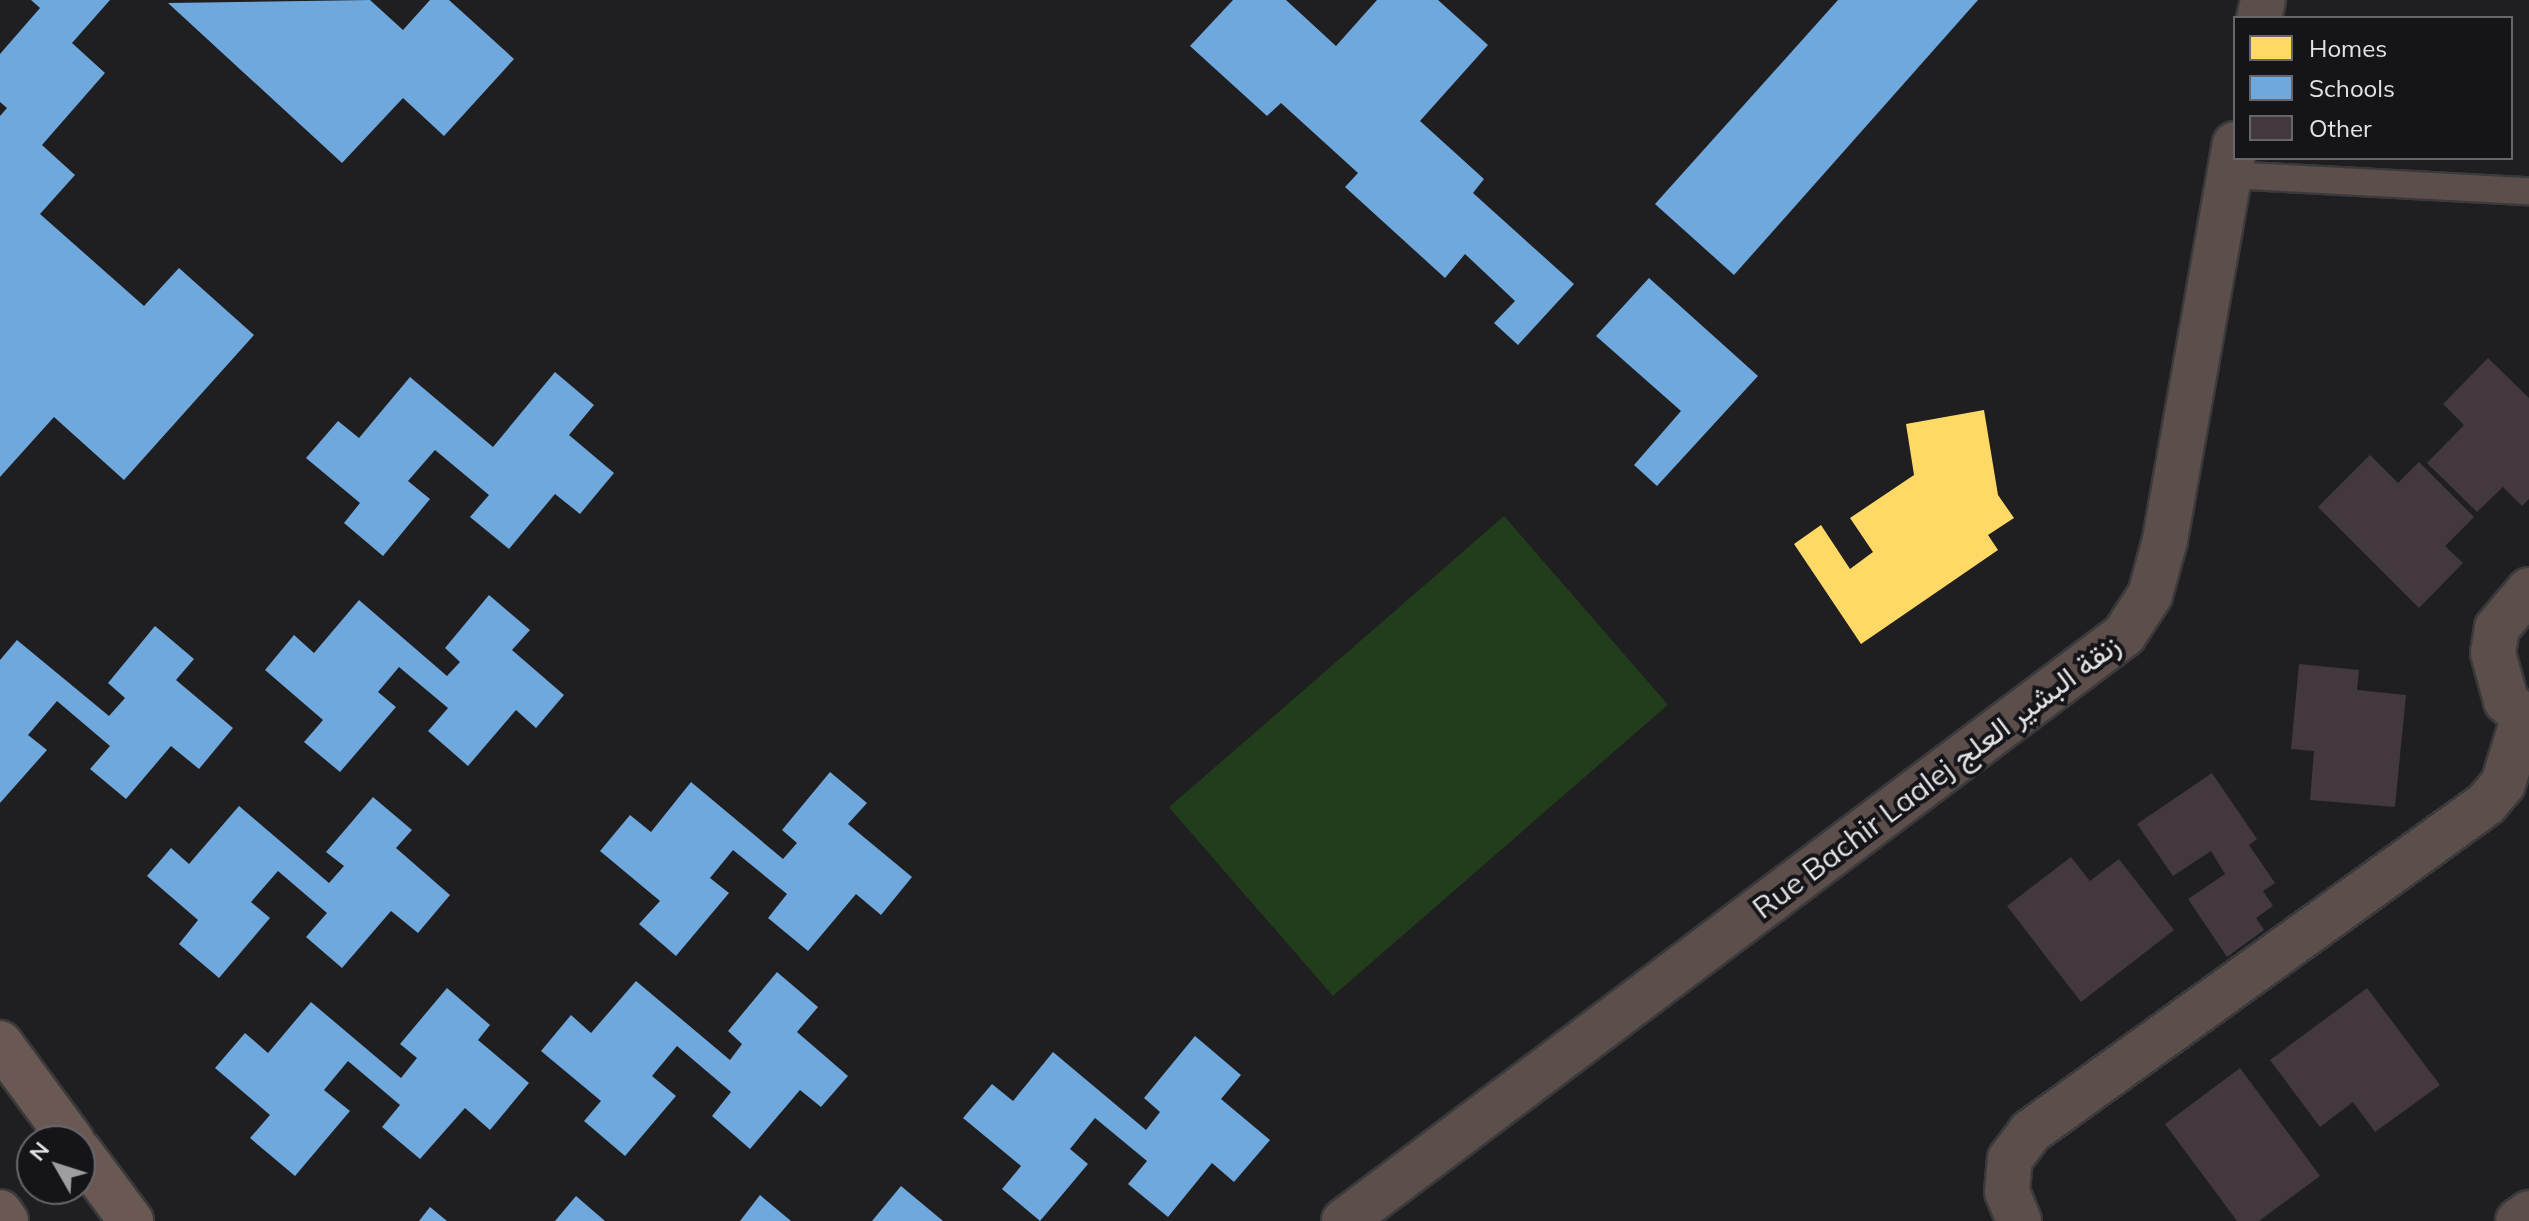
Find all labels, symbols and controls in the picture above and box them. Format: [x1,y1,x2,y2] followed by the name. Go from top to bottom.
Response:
[2233,16,2513,160] legend
[2309,33,2387,63] text: Homes
[2309,73,2395,103] text: Schools
[2309,113,2372,143] text: Other
[1745,626,2127,926] street label: Rue Bachir Laalej زنقة البشير العلج
[16,1125,96,1205] north arrow
[23,1136,55,1166] text: N

